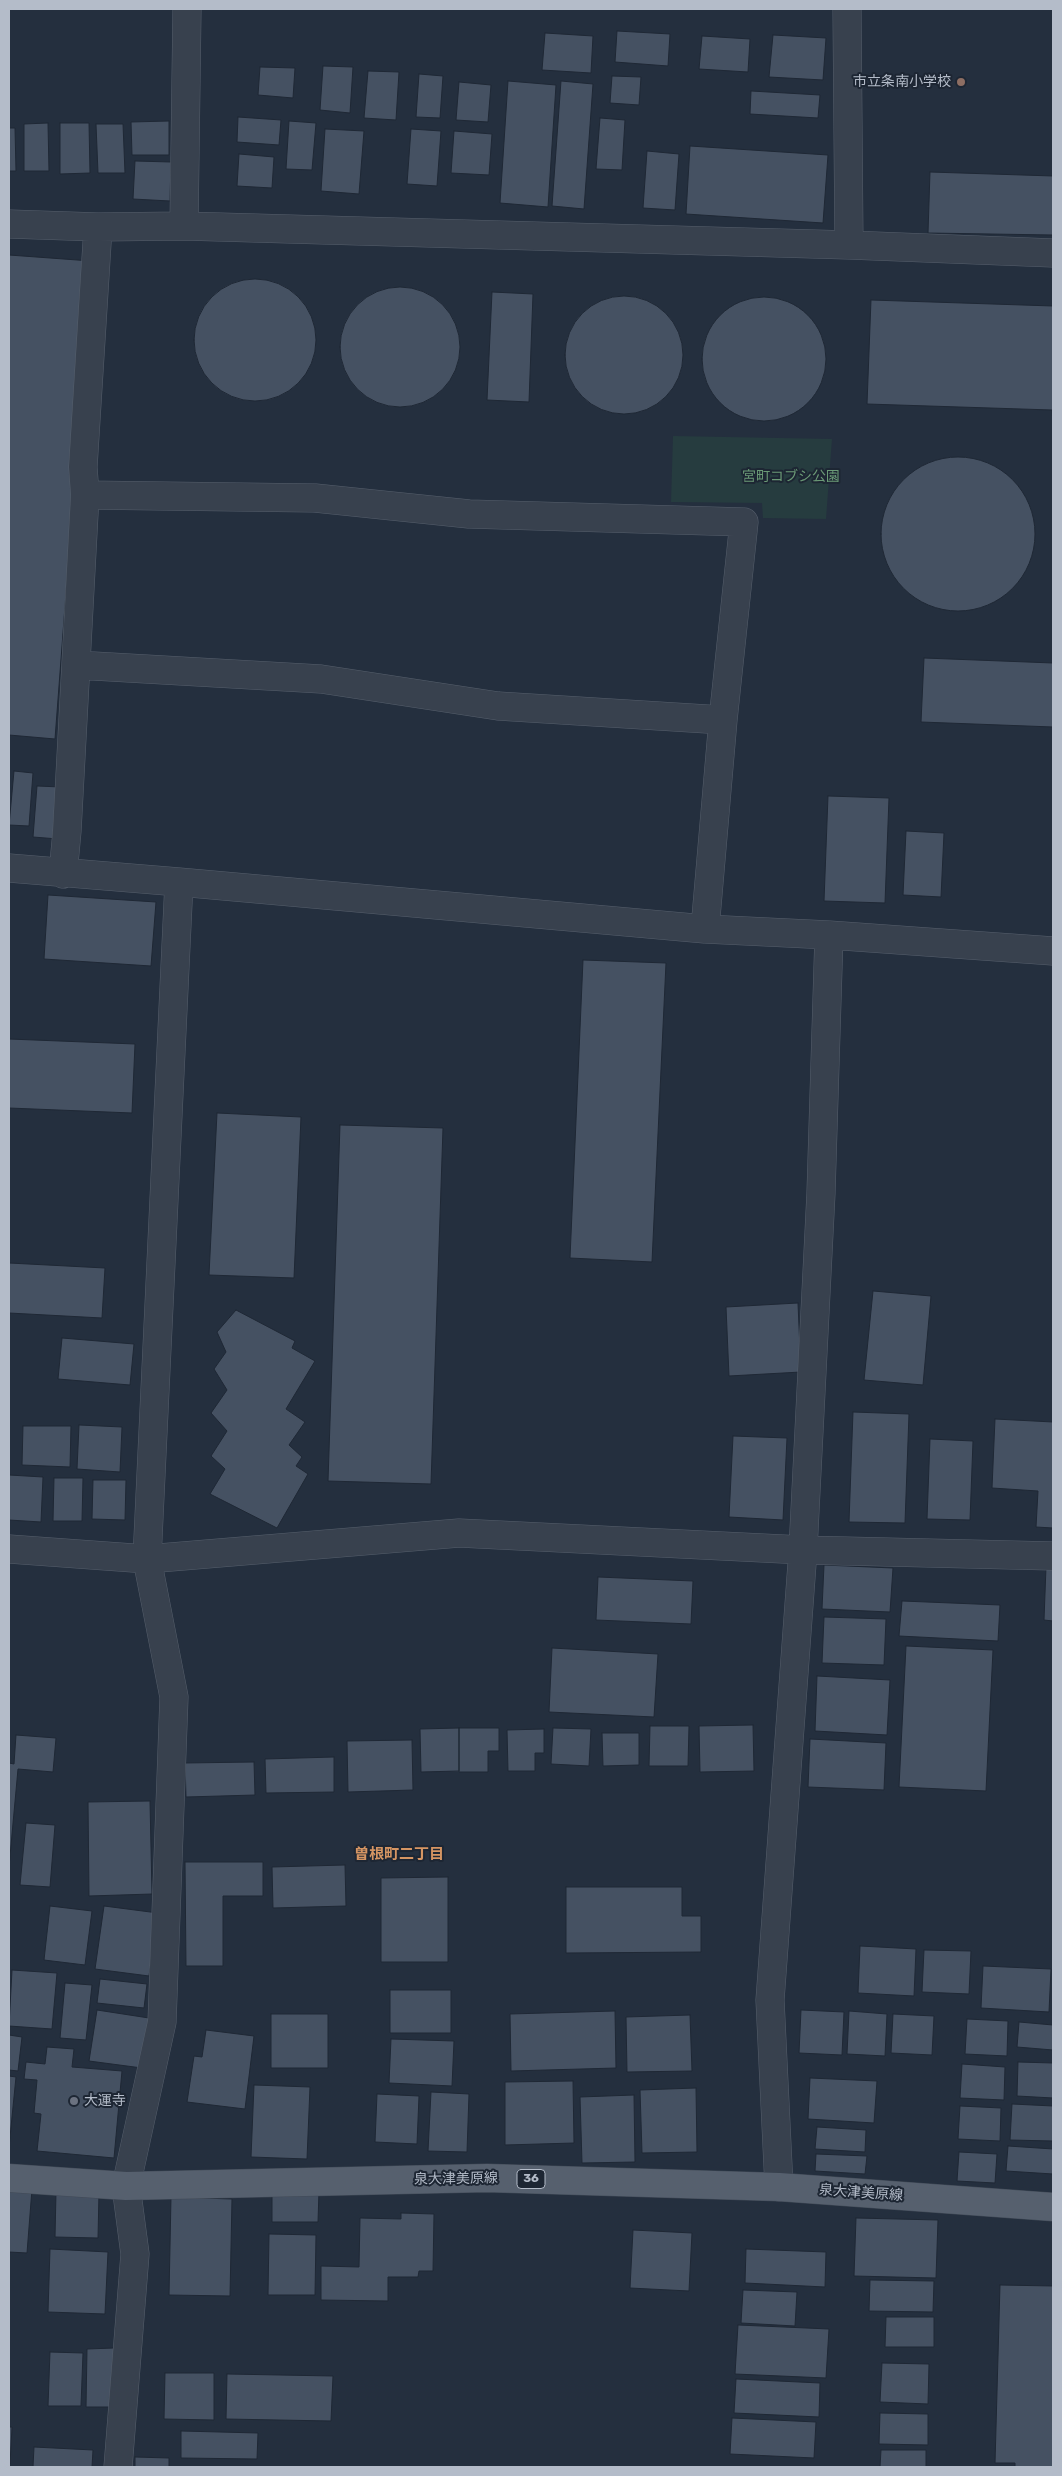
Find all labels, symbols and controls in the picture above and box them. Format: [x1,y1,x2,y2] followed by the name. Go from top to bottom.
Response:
[853,74,951,90] place label: 市立条南小学校
[955,76,967,88] marker: 市立条南小学校
[742,469,840,485] park label: 宮町コブシ公園
[354,1846,444,1864] district label: 曽根町二丁目
[84,2093,126,2109] place label: 大運寺
[68,2095,80,2107] marker: 大運寺
[414,2170,498,2188] street label: 泉大津美原線
[517,2170,545,2188] road number: 36
[819,2182,903,2204] street label: 泉大津美原線

